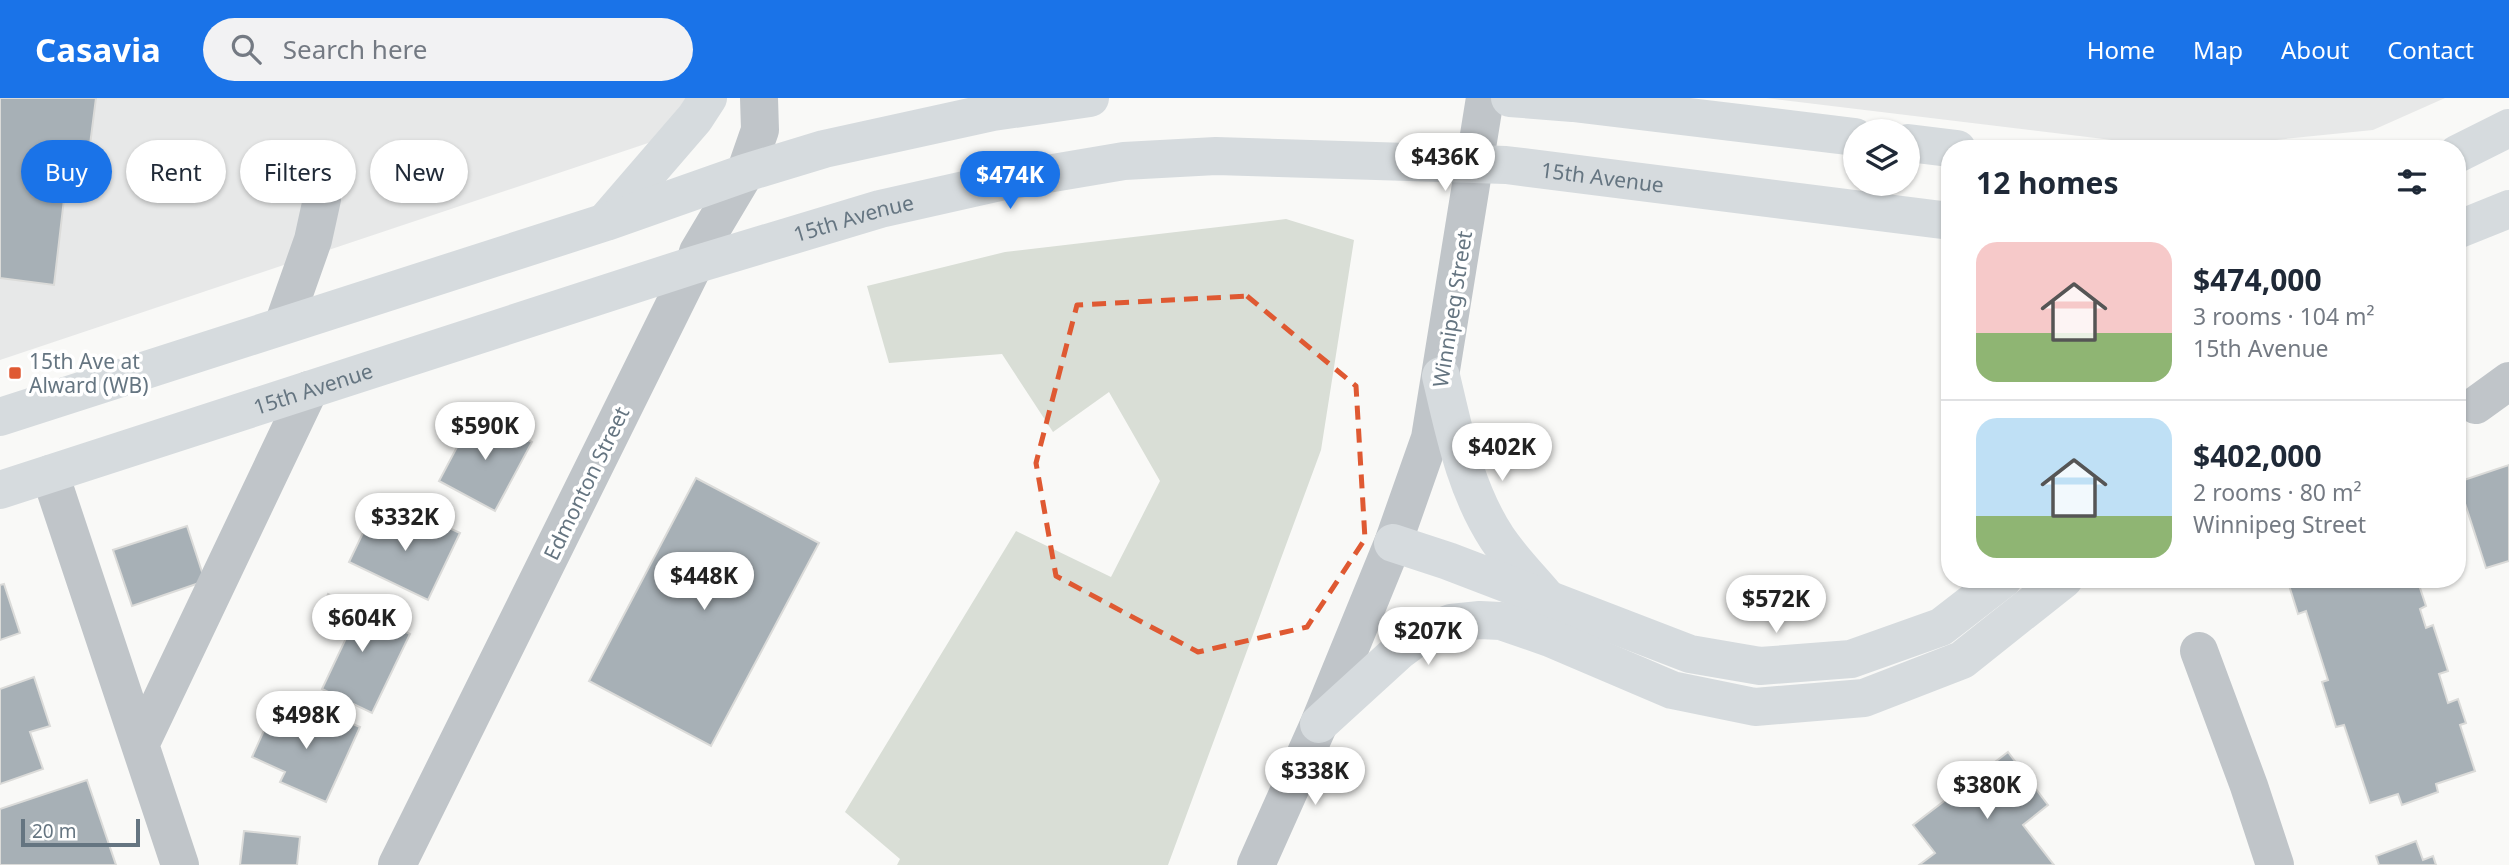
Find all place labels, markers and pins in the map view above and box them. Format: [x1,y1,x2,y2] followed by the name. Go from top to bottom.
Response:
[1396,134,1494,193] pin: $436K
[961,152,1059,211] pin: $474K
[29,347,149,399] place label: 15th Ave at Alward (WB)
[7,365,23,381] marker: 15th Ave at Alward (WB)
[436,402,534,462] pin: $590K
[1453,424,1551,483] pin: $402K
[356,494,454,553] pin: $332K
[655,552,753,612] pin: $448K
[1727,575,1825,635] pin: $572K
[313,594,411,654] pin: $604K
[1379,608,1477,667] pin: $207K
[257,692,355,751] pin: $498K
[1266,748,1364,807] pin: $338K
[1938,762,2036,821] pin: $380K

